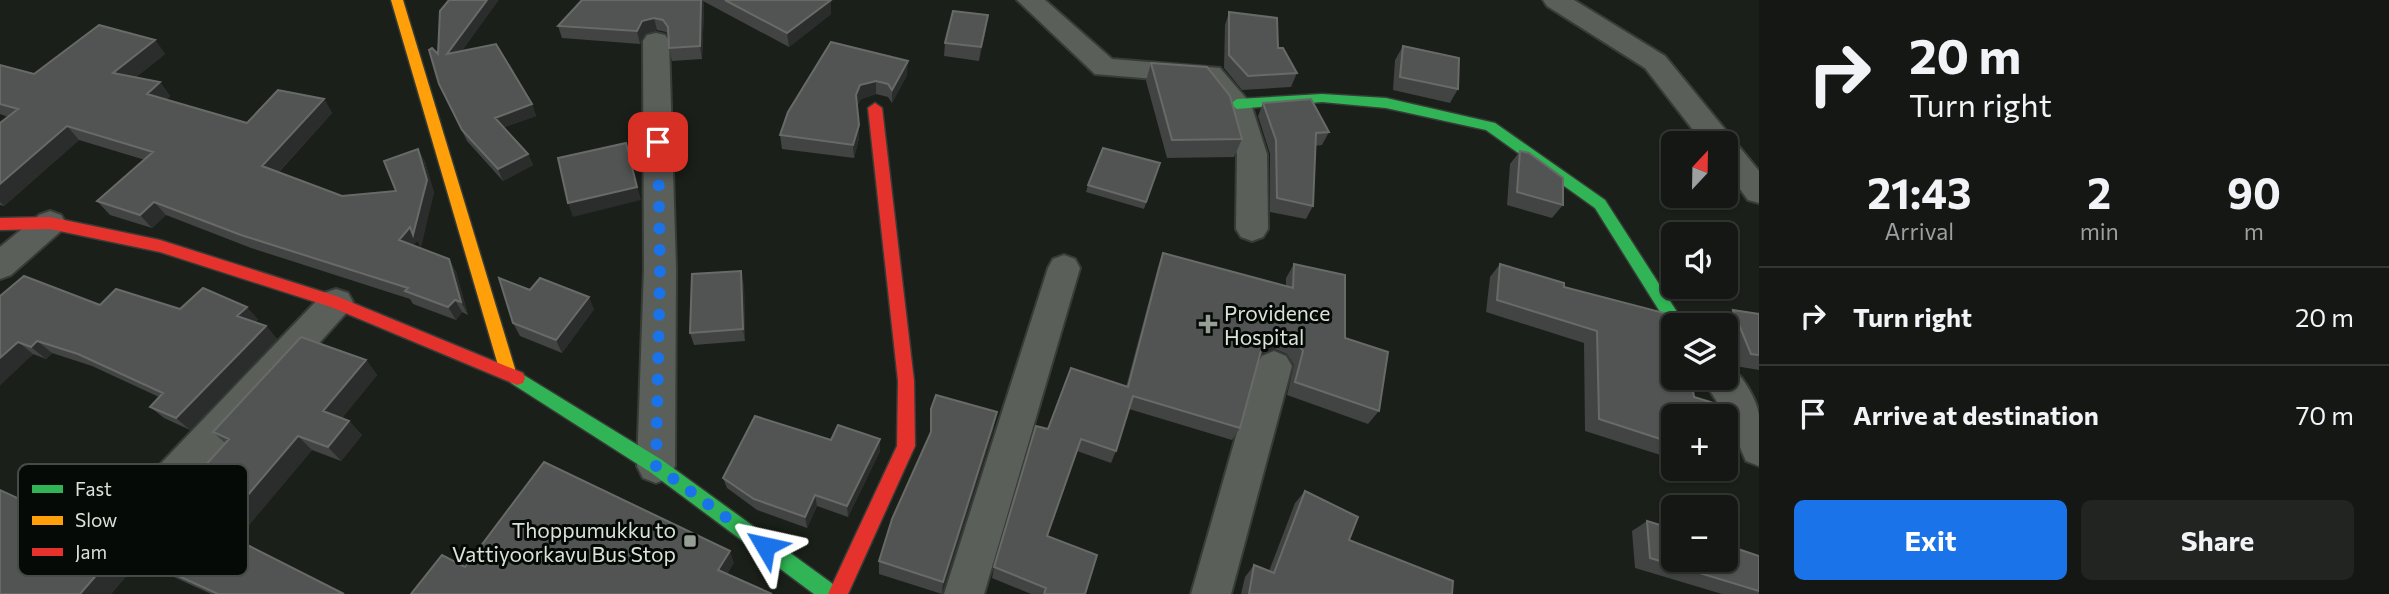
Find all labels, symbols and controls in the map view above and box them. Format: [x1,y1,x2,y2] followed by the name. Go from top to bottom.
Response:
[1909,24,2021,84] text: 20 m
[1794,28,1885,119] icon: right
[1909,84,2052,124] text: Turn right
[628,112,688,172] pin
[639,123,677,161] icon: arrive
[1661,131,1738,208] north arrow
[1661,131,1738,572] map controls
[1867,166,1971,218] text: 21:43
[2087,166,2111,218] text: 2
[2227,166,2281,218] text: 90
[1885,217,1954,245] text: Arrival
[2080,217,2119,245] text: min
[2244,217,2264,245] text: m
[1661,222,1738,299] button: sound
[1794,297,1832,335] icon: right
[1224,300,1330,349] place label: Providence Hospital
[1853,301,1972,332] text: Turn right
[2295,301,2354,332] text: 20 m
[1661,313,1738,390] button: layers
[1198,314,1218,334] marker: Providence Hospital
[1794,395,1832,433] icon: arrive
[1853,399,2099,430] text: Arrive at destination
[2296,399,2354,430] text: 70 m
[1661,404,1738,481] button: +
[18,464,248,576] legend
[75,477,112,500] text: Fast
[1661,495,1738,572] button: −
[1794,500,2067,580] button: Exit
[2081,500,2354,580] button: Share
[75,508,117,531] text: Slow
[728,509,802,583] position arrow
[452,517,676,566] place label: Thoppumukku to Vattiyoorkavu Bus Stop
[682,533,698,549] marker: Thoppumukku to Vattiyoorkavu Bus Stop
[75,540,107,563] text: Jam

